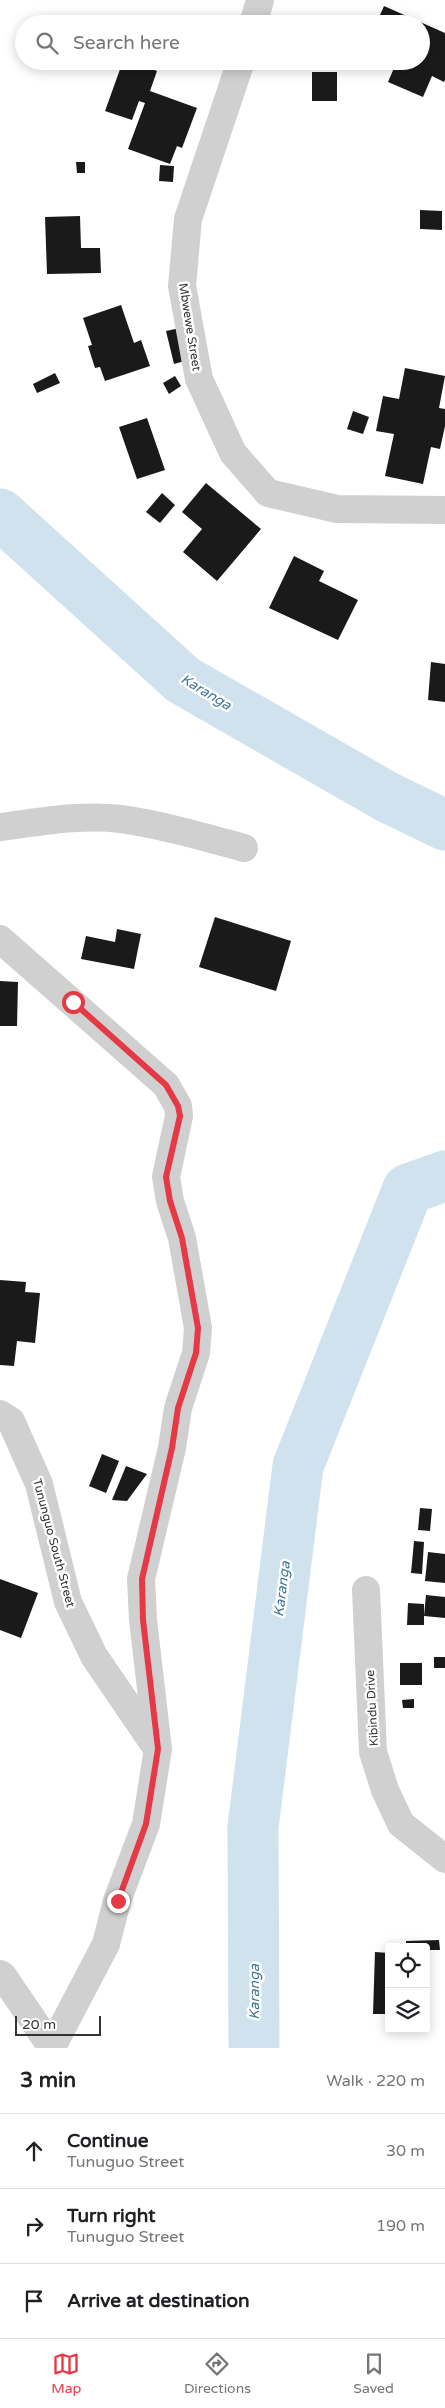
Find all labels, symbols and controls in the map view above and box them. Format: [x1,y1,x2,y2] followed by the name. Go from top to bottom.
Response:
[15,15,430,70] search box
[33,29,61,57] icon: search
[73,32,180,54] text: Search here
[176,282,204,372] street label: Mbwewe Street
[178,670,235,714] water label: Karanga
[62,991,85,1014] route start
[30,1477,78,1609] street label: Tununguo South Street
[270,1559,294,1618] water label: Karanga
[363,1669,381,1747] street label: Kibindu Drive
[107,1890,130,1913] route end
[385,1943,430,2033] map controls
[385,1943,430,1988] button: locate
[246,1963,263,2020] water label: Karanga
[385,1988,430,2033] button: layers
[15,2013,101,2036] scale bar
[22,2016,56,2033] text: 20 m
[20,2068,76,2093] text: 3 min
[326,2071,425,2091] text: Walk · 220 m
[67,2130,149,2152] text: Continue
[20,2137,48,2165] icon: ahead
[386,2141,425,2161] text: 30 m
[67,2152,184,2172] text: Tunuguo Street
[67,2205,155,2227] text: Turn right
[20,2212,48,2240] icon: right
[376,2216,425,2236] text: 190 m
[67,2227,184,2247] text: Tunuguo Street
[20,2287,48,2315] icon: arrive
[67,2290,250,2312] text: Arrive at destination
[51,2350,81,2397] tab: Map
[184,2350,251,2397] tab: Directions
[353,2350,394,2397] tab: Saved

